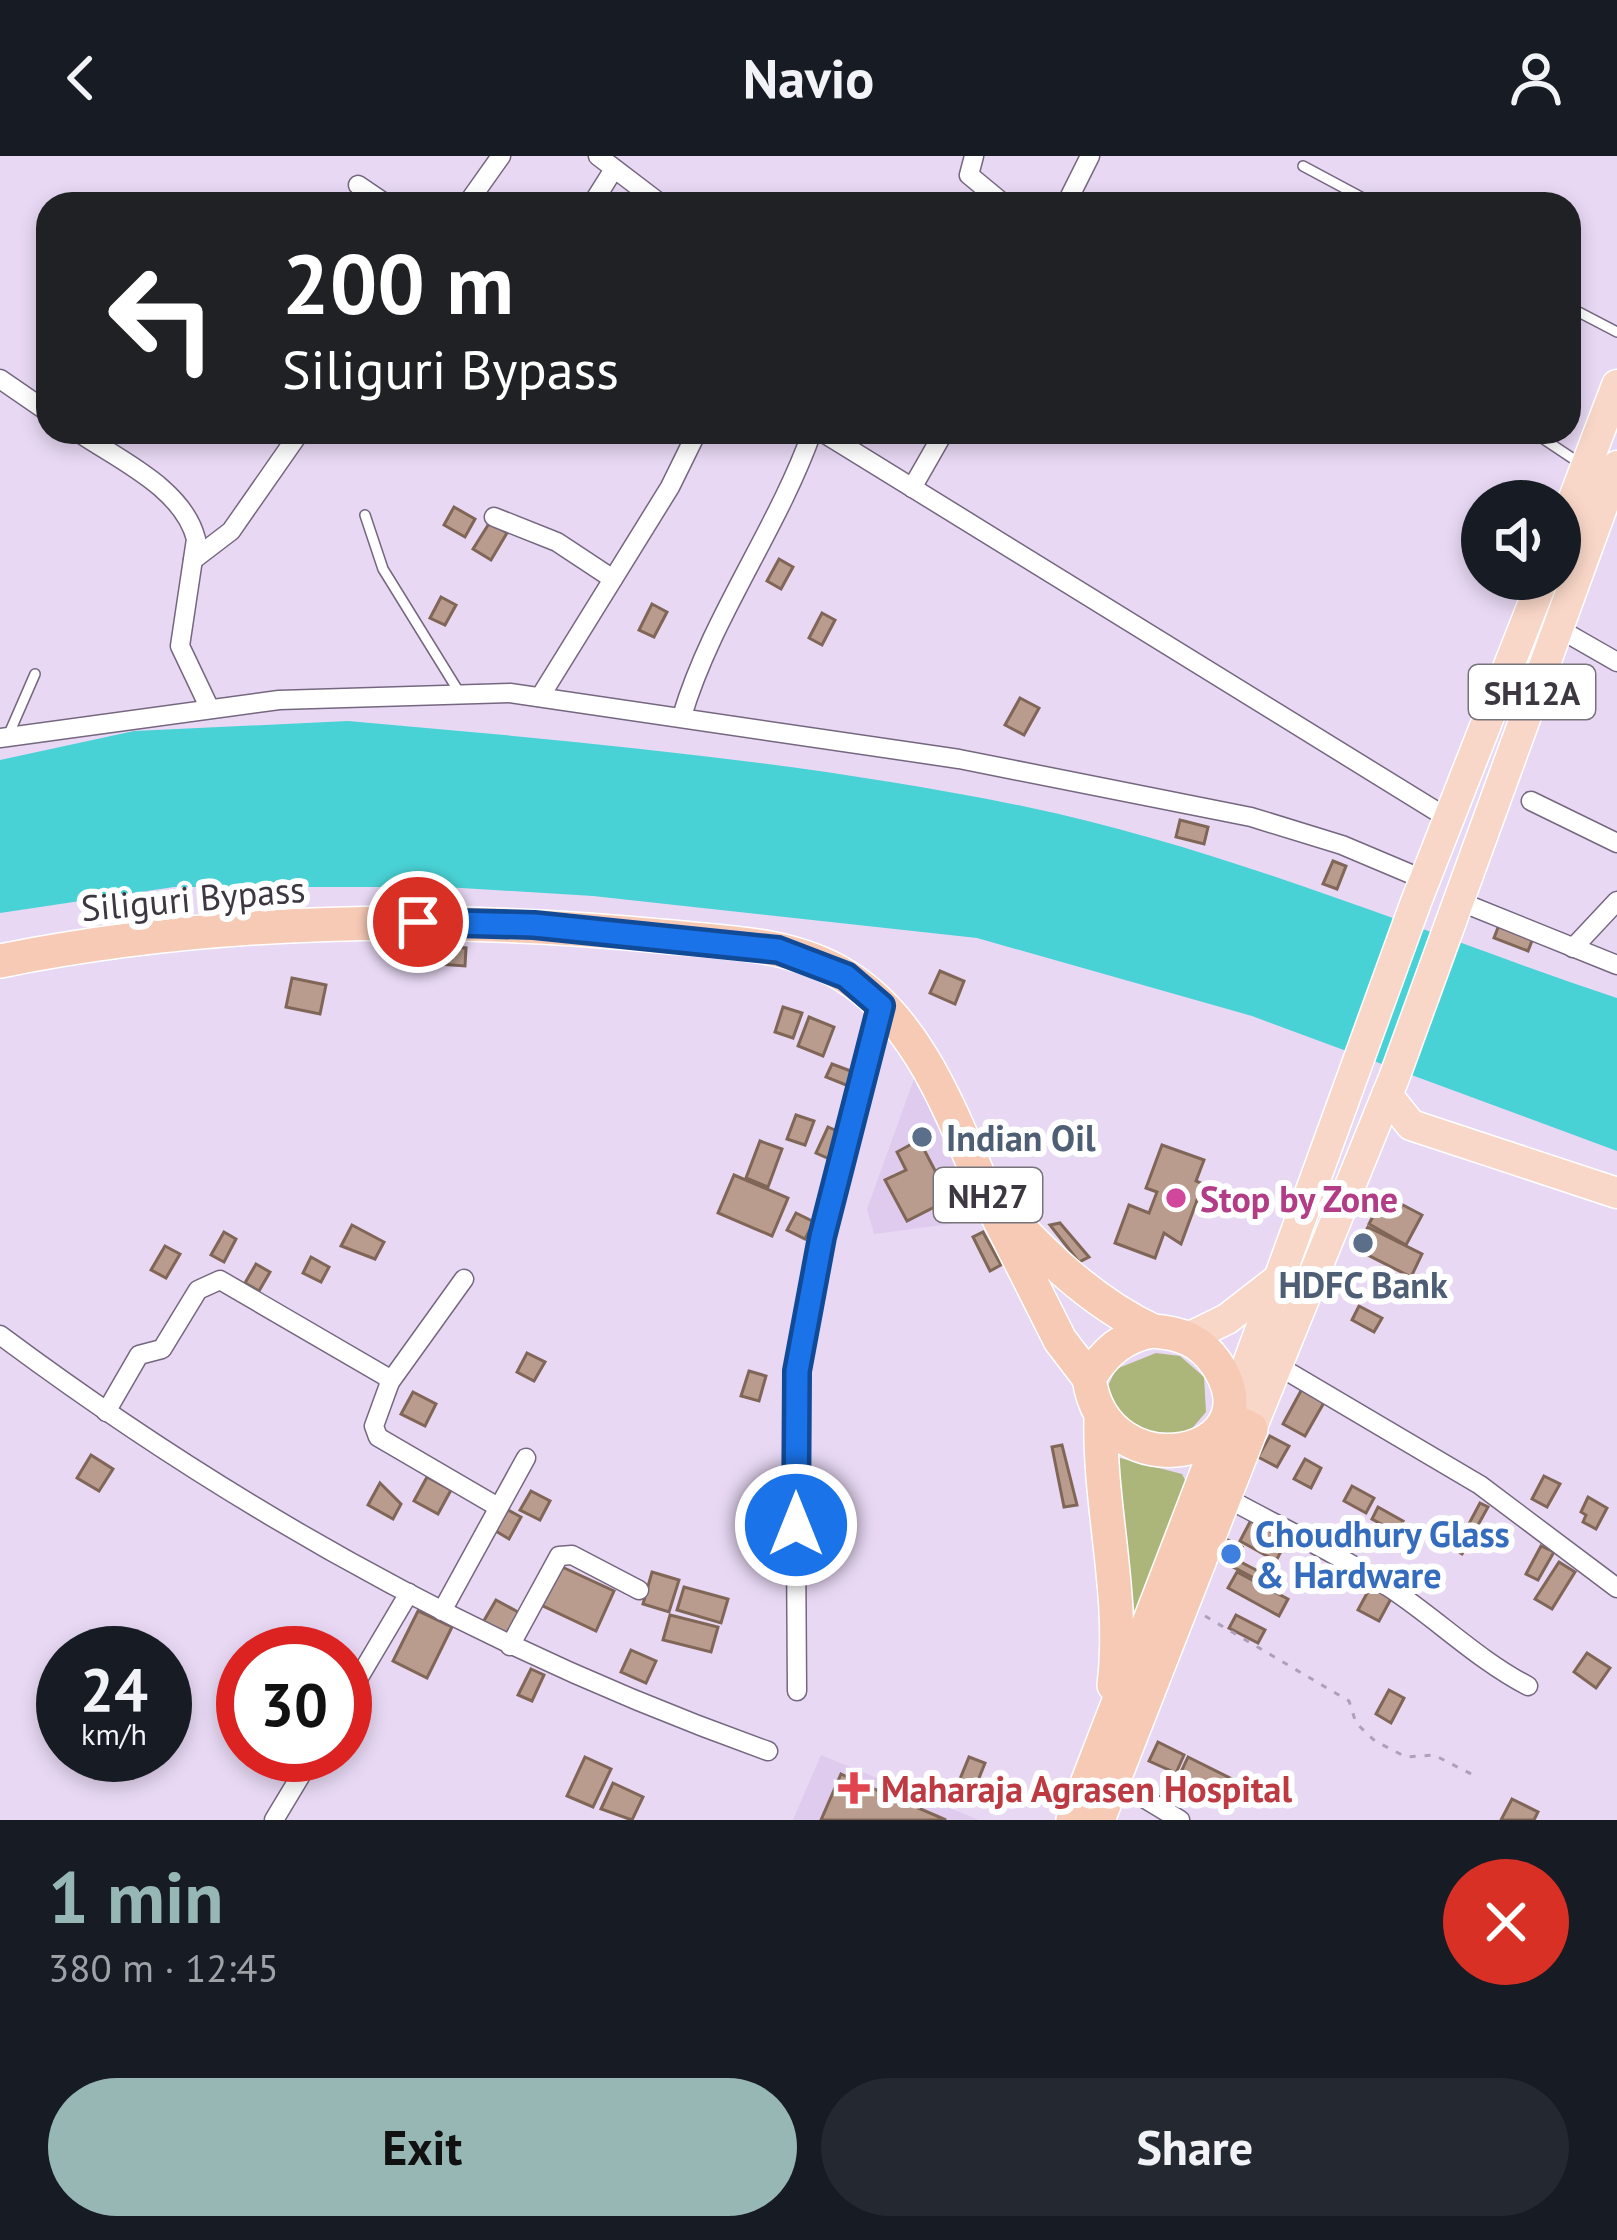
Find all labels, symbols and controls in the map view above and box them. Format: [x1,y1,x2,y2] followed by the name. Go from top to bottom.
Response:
[743,43,874,113] text: Navio
[48,45,114,111] icon: back
[1503,45,1569,111] icon: person
[282,228,514,337] text: 200 m
[84,240,240,396] icon: left
[282,334,619,404] text: Siliguri Bypass
[1461,480,1581,600] map controls
[1461,480,1581,600] button: sound
[1469,665,1595,719] road number: SH12A
[79,865,307,931] street label: Siliguri Bypass
[367,871,469,973] pin
[385,889,451,955] icon: arrive
[946,1114,1096,1161] place label: Indian Oil
[909,1124,935,1150] marker: Indian Oil
[934,1168,1042,1222] road number: NH27
[1200,1175,1398,1222] place label: Stop by Zone
[1163,1185,1189,1211] marker: Stop by Zone
[1350,1230,1376,1256] marker: HDFC Bank
[1278,1261,1448,1308] place label: HDFC Bank
[733,1462,859,1588] position arrow
[1255,1510,1510,1598] place label: Choudhury Glass & Hardware
[1218,1541,1244,1567] marker: Choudhury Glass & Hardware
[216,1626,372,1782] speed limit sign: 30
[80,1650,148,1728] text: 24
[81,1714,147,1753] text: km/h
[881,1765,1292,1812] place label: Maharaja Agrasen Hospital
[838,1772,870,1804] marker: Maharaja Agrasen Hospital
[48,1850,224,1943] text: 1 min
[1443,1859,1569,1985] button: close
[48,1942,279,1993] text: 380 m · 12:45
[48,2078,797,2216] button: Exit
[821,2078,1569,2216] button: Share

